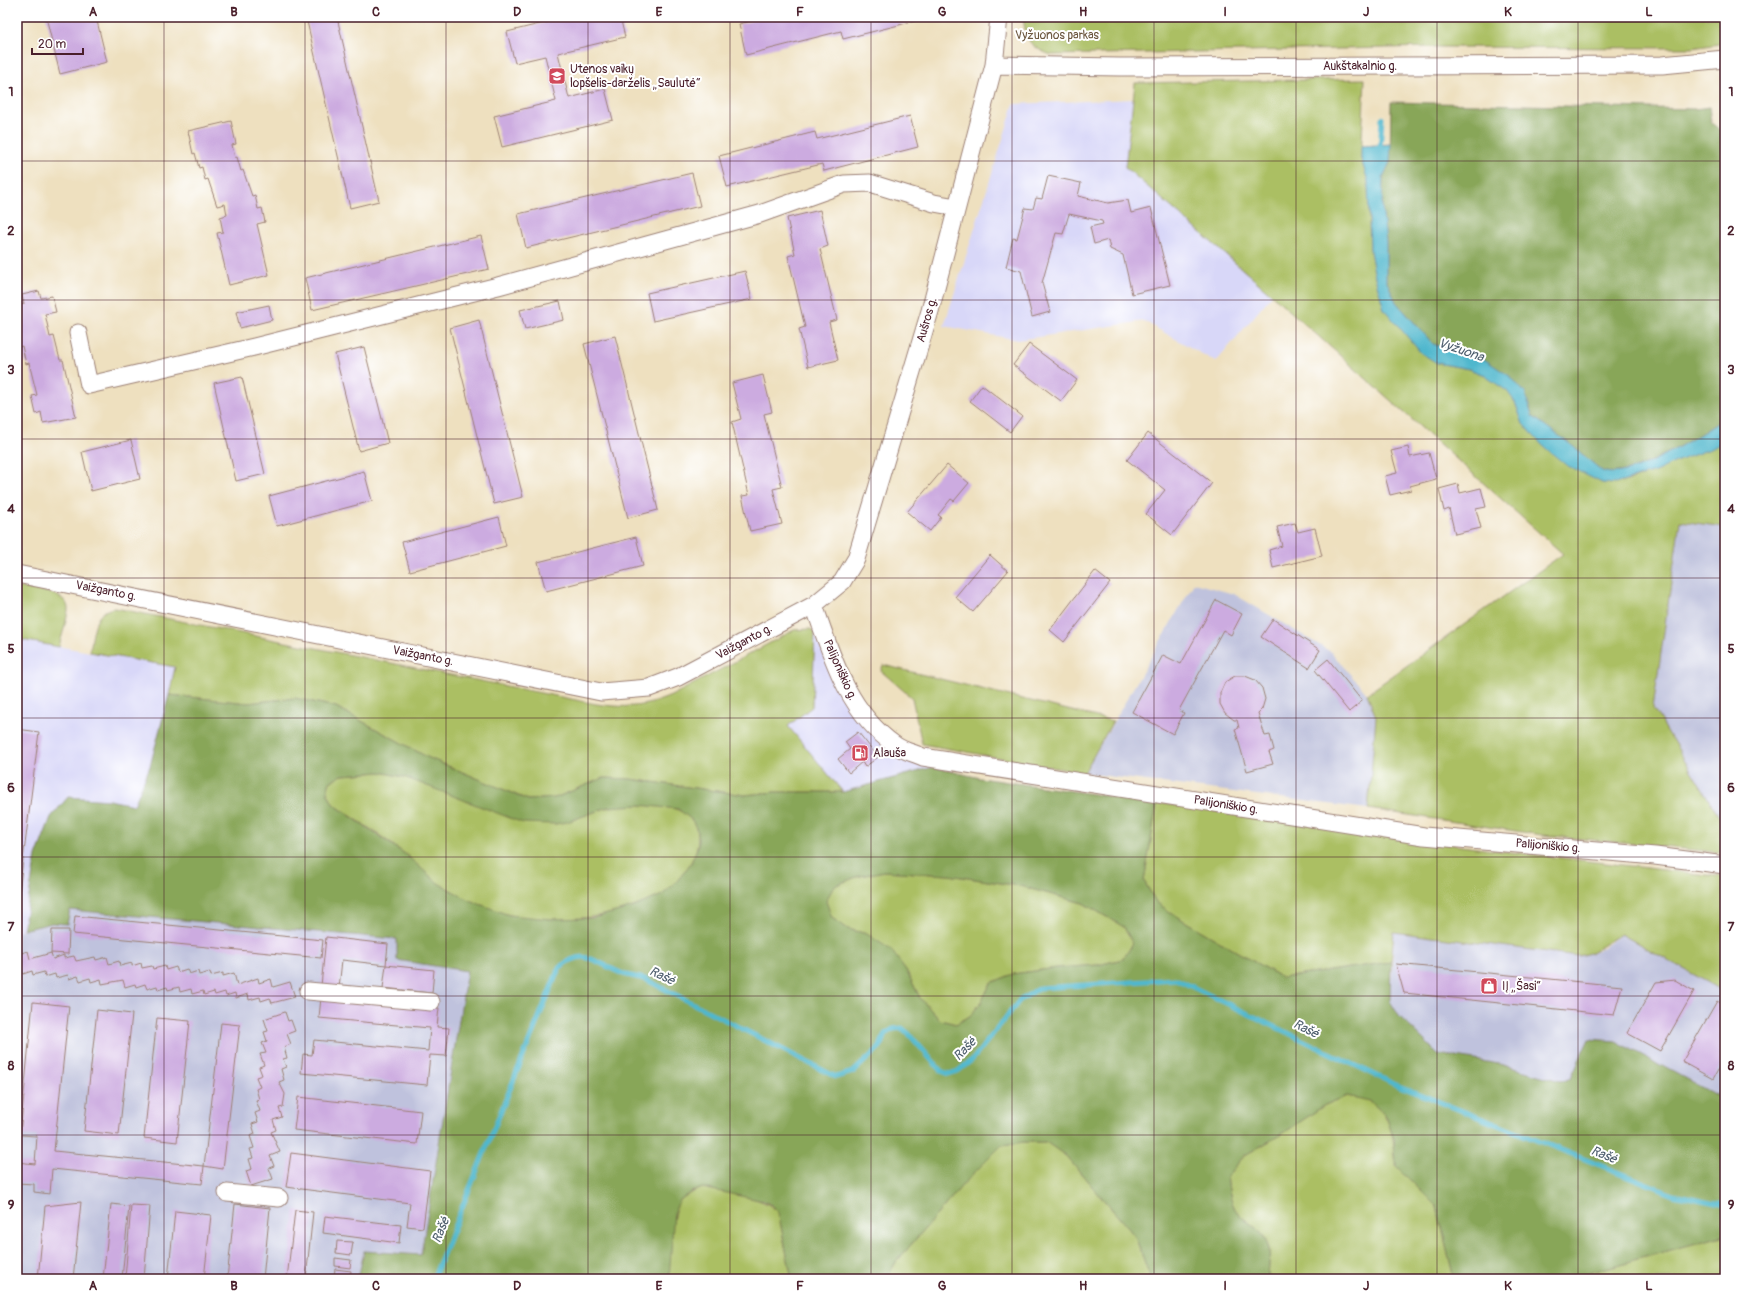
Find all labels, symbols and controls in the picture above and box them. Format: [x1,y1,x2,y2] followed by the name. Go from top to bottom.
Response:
[89,4,98,20] text: A
[230,4,238,20] text: B
[372,4,380,20] text: C
[513,4,521,20] text: D
[656,4,663,20] text: E
[796,4,804,20] text: F
[938,4,947,20] text: G
[1079,4,1087,20] text: H
[1223,4,1227,20] text: I
[1363,4,1369,20] text: J
[1504,4,1512,20] text: K
[1645,4,1653,20] text: L
[1015,28,1100,43] park label: Vyžuonos parkas
[32,30,83,56] scale bar
[38,37,67,52] text: 20 m
[1323,59,1397,74] street label: Aukštakalnio g.
[570,62,701,91] place label: Utenos vaikų lopšelis-darželis „Saulutė“
[547,66,567,86] school or university icon: Utenos vaikų lopšelis-darželis „Saulutė“
[8,84,14,100] text: 1
[1728,84,1734,100] text: 1
[7,223,15,239] text: 2
[1727,223,1735,239] text: 2
[913,296,941,344] street label: Aušros g.
[1436,335,1487,366] water label: Vyžuona
[7,362,15,378] text: 3
[1727,362,1735,378] text: 3
[7,501,15,517] text: 4
[1727,501,1735,517] text: 4
[74,578,138,604] street label: Vaižganto g.
[713,621,775,663] street label: Vaižganto g.
[820,637,860,703] street label: Palijoniškio g.
[7,641,15,657] text: 5
[1727,641,1735,657] text: 5
[391,643,455,669] street label: Vaižganto g.
[850,743,870,763] fuel station icon: Alauša
[873,746,906,761] place label: Alauša
[7,780,15,796] text: 6
[1727,780,1735,796] text: 6
[1193,792,1259,818] street label: Palijoniškio g.
[1515,836,1581,856] street label: Palijoniškio g.
[8,919,15,935] text: 7
[1728,919,1735,935] text: 7
[647,963,678,989] water label: Rašė
[1479,976,1499,996] shop icon: IĮ „Šasi“
[1502,978,1541,994] place label: IĮ „Šasi“
[1291,1016,1322,1042] water label: Rašė
[950,1033,981,1064] water label: Rašė
[8,1058,15,1074] text: 8
[1728,1058,1735,1074] text: 8
[1589,1143,1620,1168] water label: Rašė
[8,1197,15,1213] text: 9
[1728,1197,1735,1213] text: 9
[429,1214,454,1245] water label: Rašė
[89,1278,98,1294] text: A
[230,1278,238,1294] text: B
[372,1278,380,1294] text: C
[513,1278,521,1294] text: D
[656,1278,663,1294] text: E
[796,1278,804,1294] text: F
[938,1278,947,1294] text: G
[1079,1278,1087,1294] text: H
[1223,1278,1227,1294] text: I
[1363,1278,1369,1294] text: J
[1504,1278,1512,1294] text: K
[1645,1278,1653,1294] text: L

